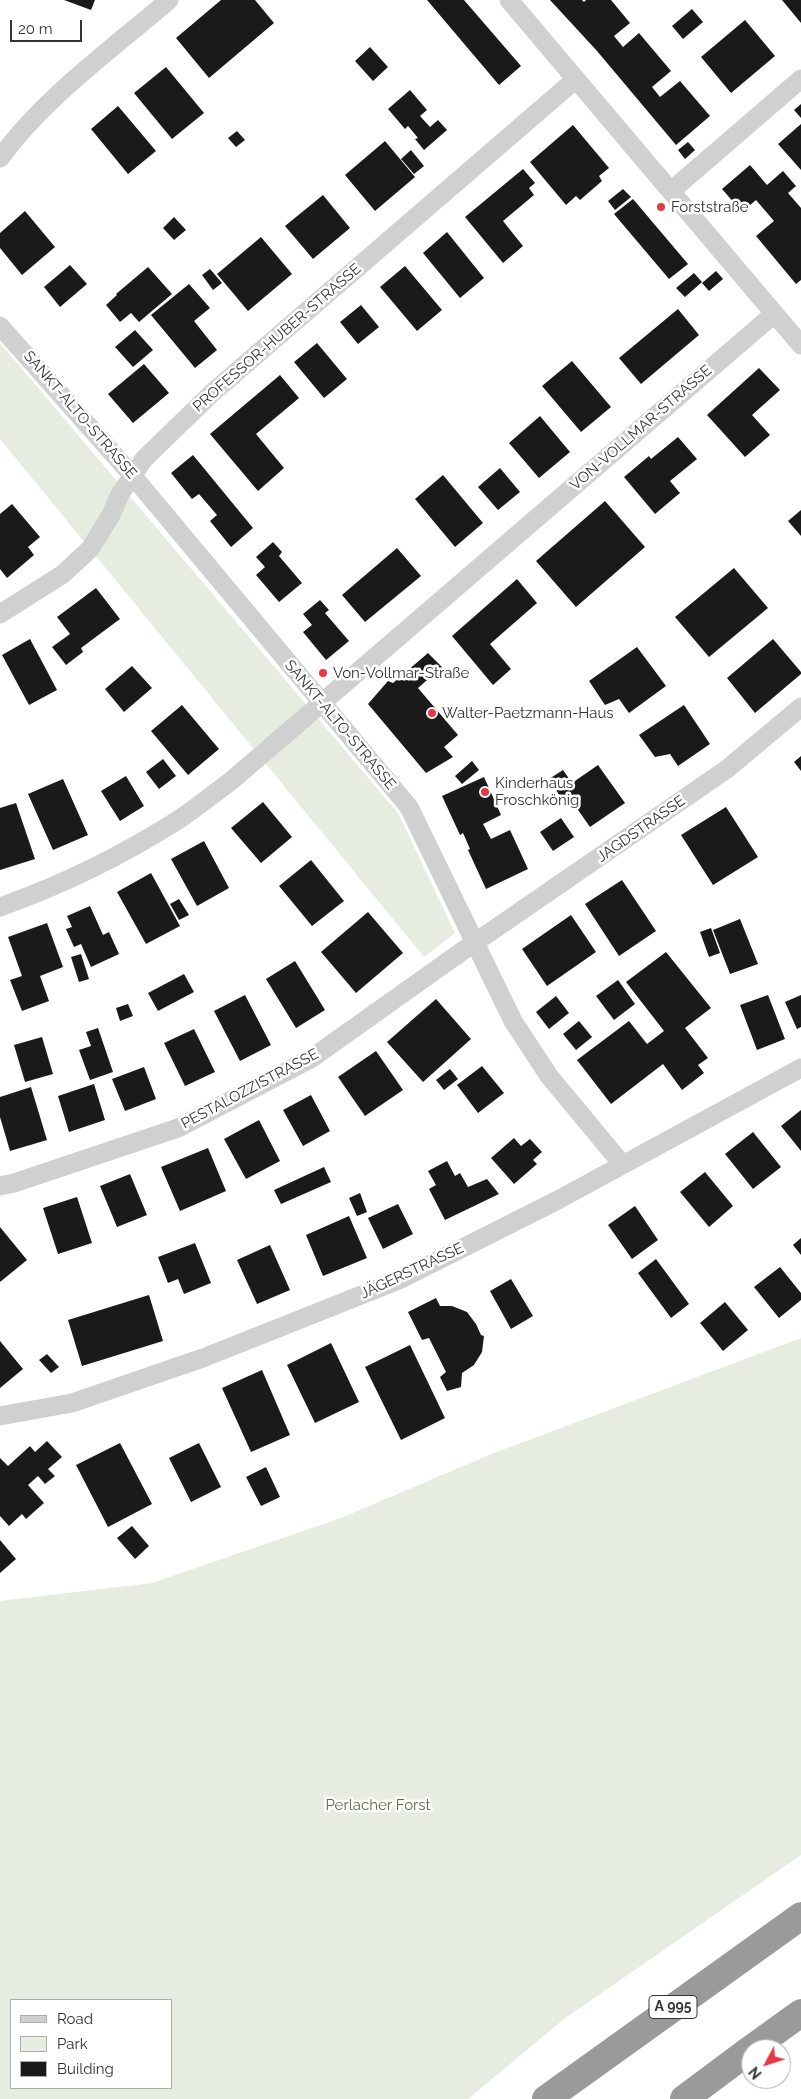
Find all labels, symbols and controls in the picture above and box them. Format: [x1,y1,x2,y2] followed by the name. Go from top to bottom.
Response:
[12,10,85,42] scale bar
[18,20,53,38] text: 20 m
[671,198,749,216] place label: Forststraße
[655,201,667,213] marker: Forststraße
[189,260,365,416] street label: PROFESSOR-HUBER-STRASSE
[20,347,140,483] street label: SANKT-ALTO-STRASSE
[567,362,715,494] street label: VON-VOLLMAR-STRASSE
[281,657,399,793] street label: SANKT-ALTO-STRASSE
[333,664,469,682] place label: Von-Vollmar-Straße
[317,667,329,679] marker: Von-Vollmar-Straße
[442,704,614,722] place label: Walter-Paetzmann-Haus
[426,707,438,719] marker: Walter-Paetzmann-Haus
[495,774,579,809] place label: Kinderhaus Froschkönig
[479,786,491,798] marker: Kinderhaus Froschkönig
[593,792,689,866] street label: JAGDSTRASSE
[178,1045,322,1133] street label: PESTALOZZISTRASSE
[358,1239,466,1303] street label: JÄGERSTRASSE
[325,1796,431,1814] park label: Perlacher Forst
[649,1995,697,2018] road number: A 995
[10,1999,172,2089] legend
[57,2010,93,2028] text: Road
[57,2035,88,2053] text: Park
[741,2039,791,2089] north arrow
[57,2060,114,2078] text: Building
[746,2064,765,2082] text: N

